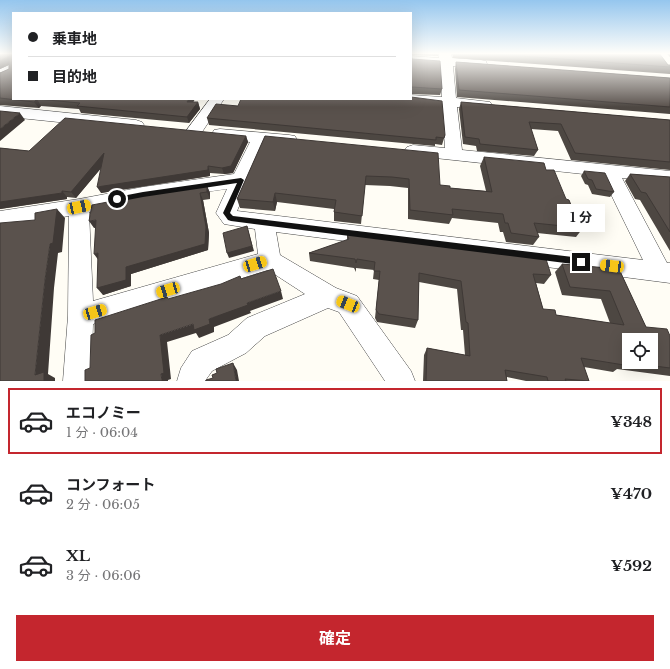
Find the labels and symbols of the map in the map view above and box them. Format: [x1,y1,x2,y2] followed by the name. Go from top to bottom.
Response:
[108,190,126,208] route start
[66,199,92,215] car
[557,204,605,232] callout: 1 分
[572,253,590,271] route end
[242,255,268,273] car
[599,259,625,273] car
[155,281,181,299] car
[335,294,361,314] car
[82,303,108,321] car

